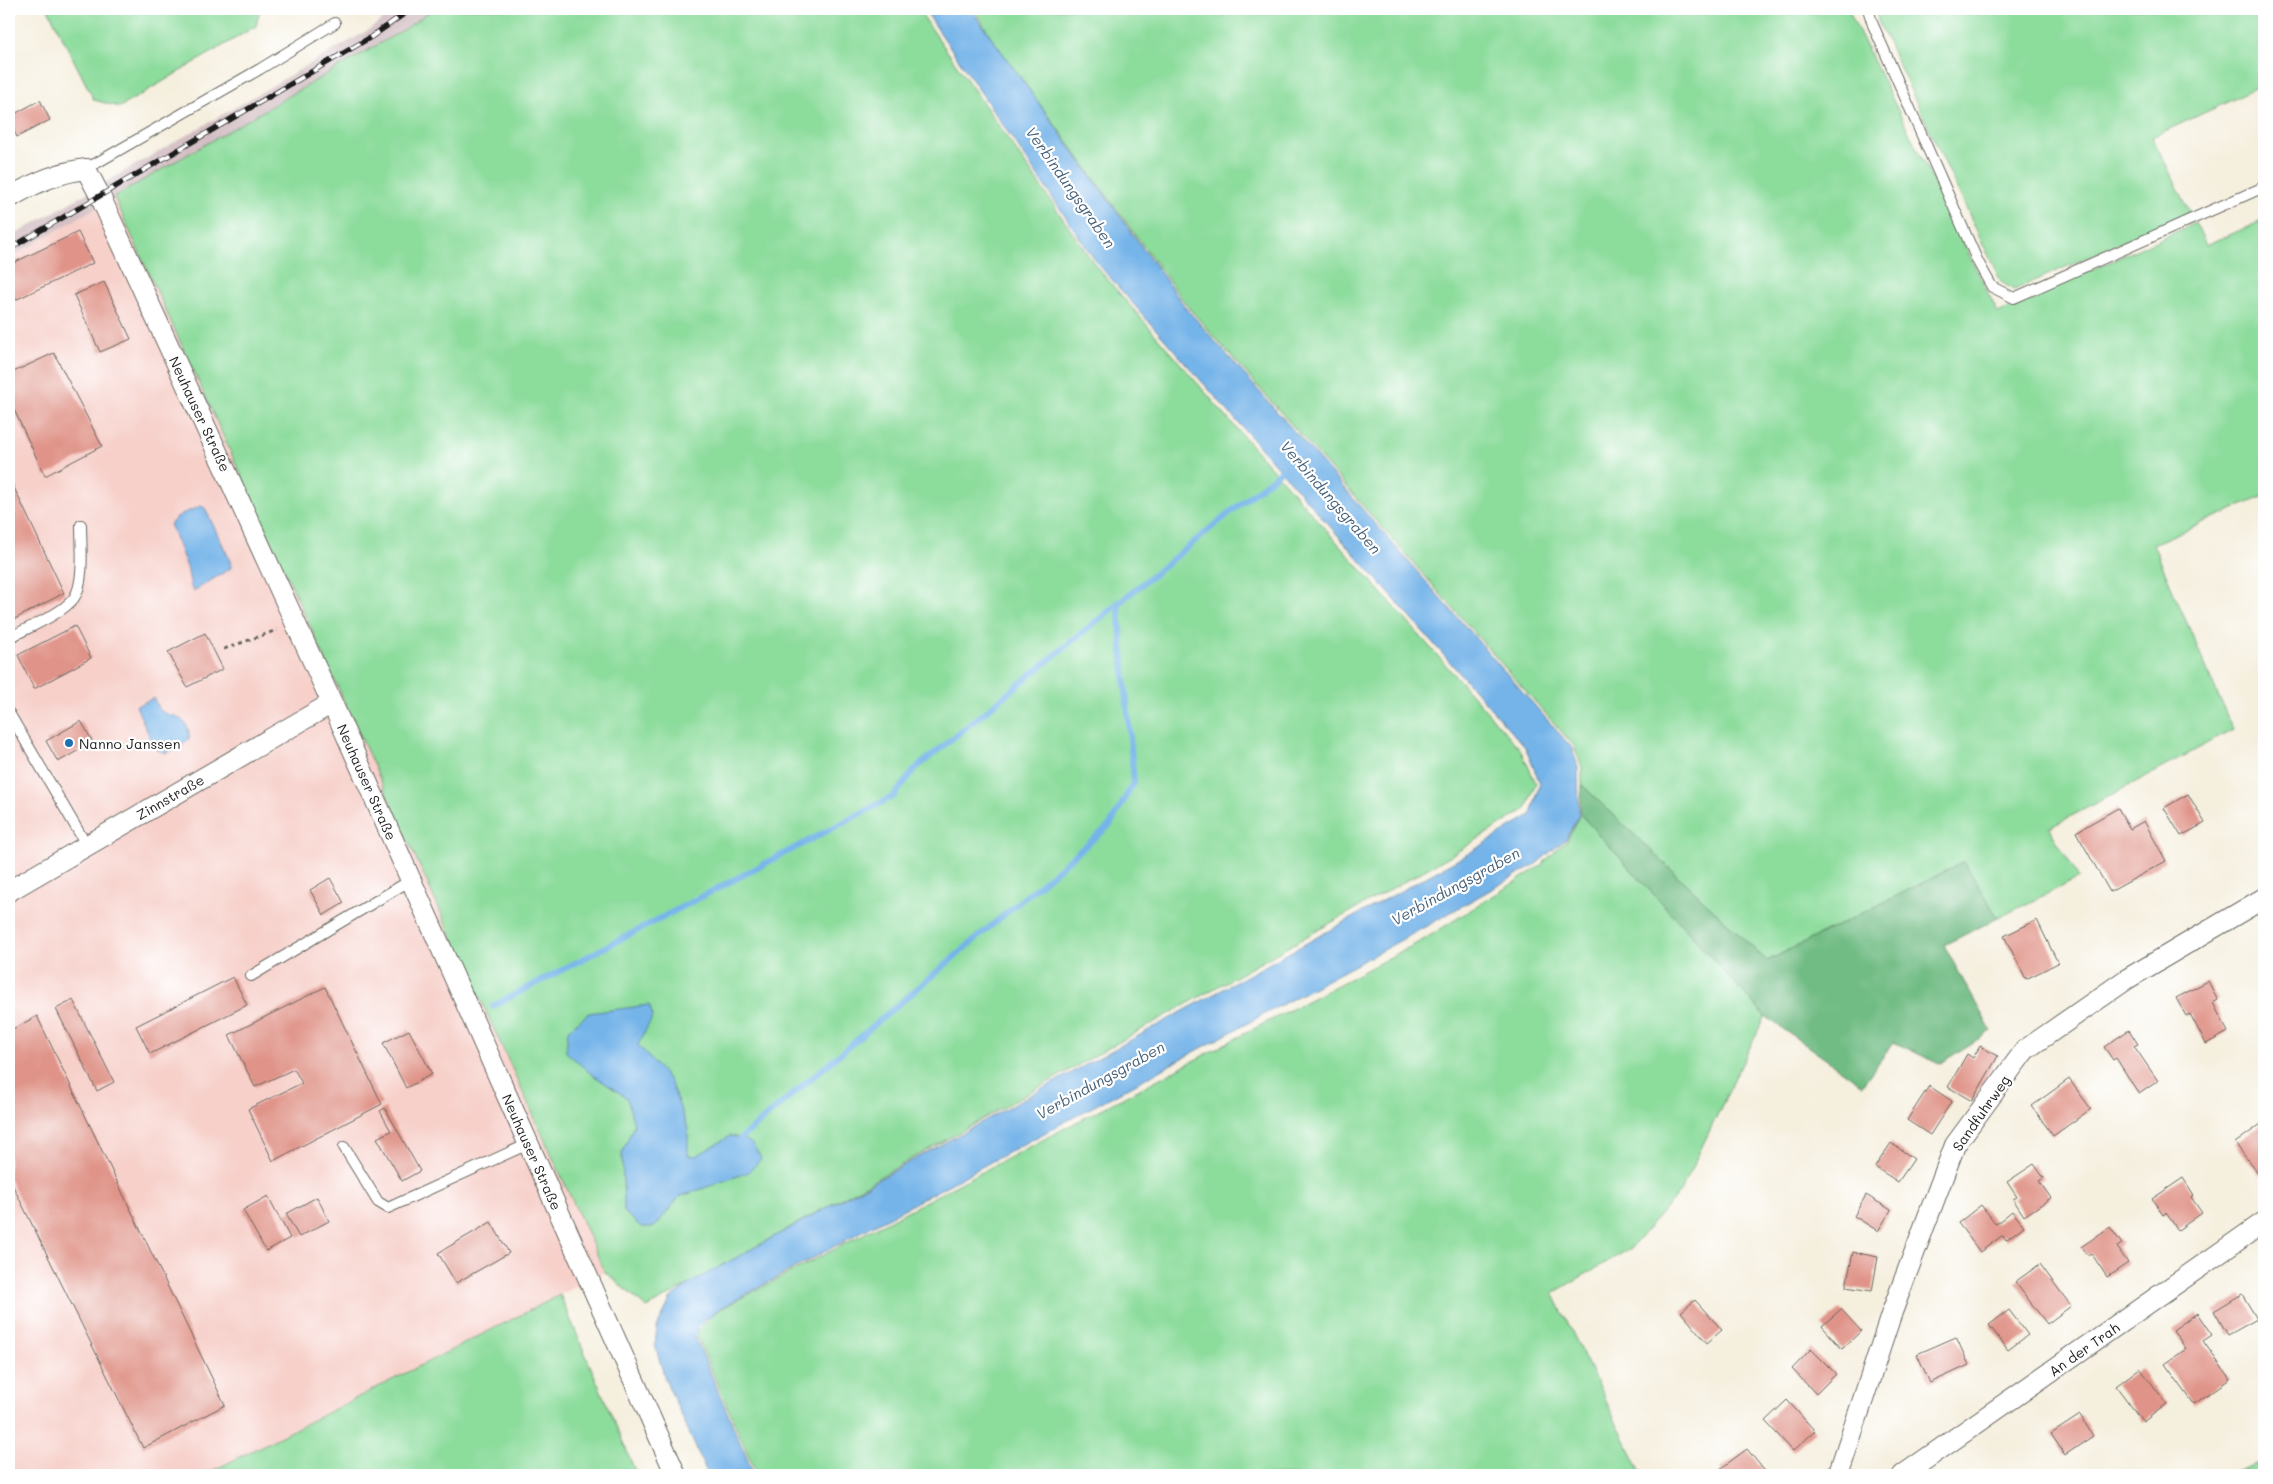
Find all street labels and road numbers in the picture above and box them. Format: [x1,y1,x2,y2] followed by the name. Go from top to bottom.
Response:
[165,353,235,475] street label: Neuhauser Straße
[333,721,401,843] street label: Neuhauser Straße
[133,770,207,824] street label: Zinnstraße
[1948,1071,2014,1155] street label: Sandfuhrweg
[498,1091,566,1213] street label: Neuhauser Straße
[2045,1318,2123,1380] street label: An der Trah

